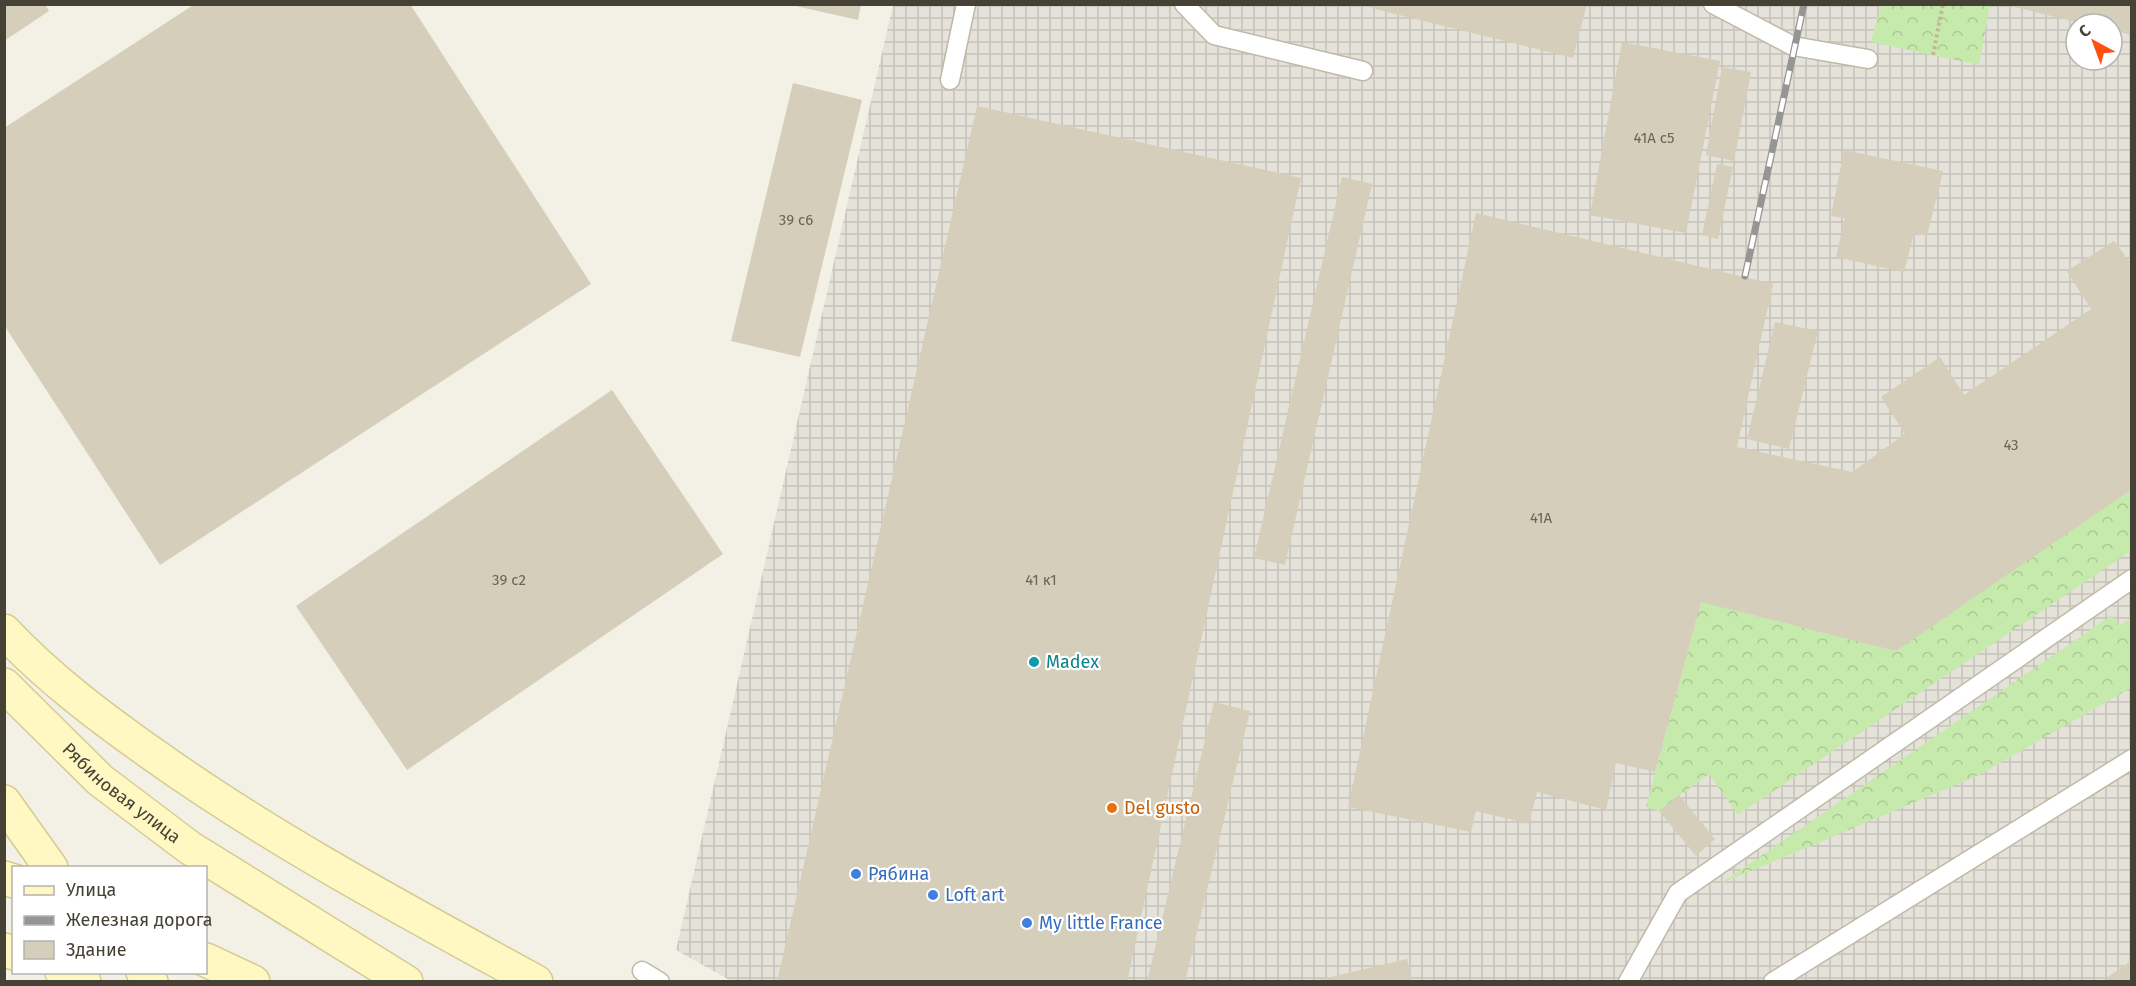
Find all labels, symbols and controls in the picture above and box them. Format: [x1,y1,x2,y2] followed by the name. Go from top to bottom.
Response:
[2064,12,2124,72] north arrow
[2075,20,2095,41] text: С
[1634,129,1674,147] house number: 41А с5
[779,211,813,229] house number: 39 с6
[2003,436,2019,454] house number: 43
[1530,509,1553,527] house number: 41А
[492,571,526,589] house number: 39 с2
[1025,571,1057,589] house number: 41 к1
[1046,651,1099,673] place label: Madex
[1027,655,1041,669] marker: Madex
[58,738,185,848] street label: Рябиновая улица
[1124,797,1200,819] place label: Del gusto
[1105,801,1119,815] marker: Del gusto
[868,863,929,885] place label: Рябина
[12,866,207,974] legend
[849,867,863,881] marker: Рябина
[66,879,116,901] text: Улица
[945,884,1005,906] place label: Loft art
[926,888,940,902] marker: Loft art
[66,909,213,931] text: Железная дорога
[1039,912,1162,934] place label: My little France
[1020,916,1034,930] marker: My little France
[66,939,127,961] text: Здание

